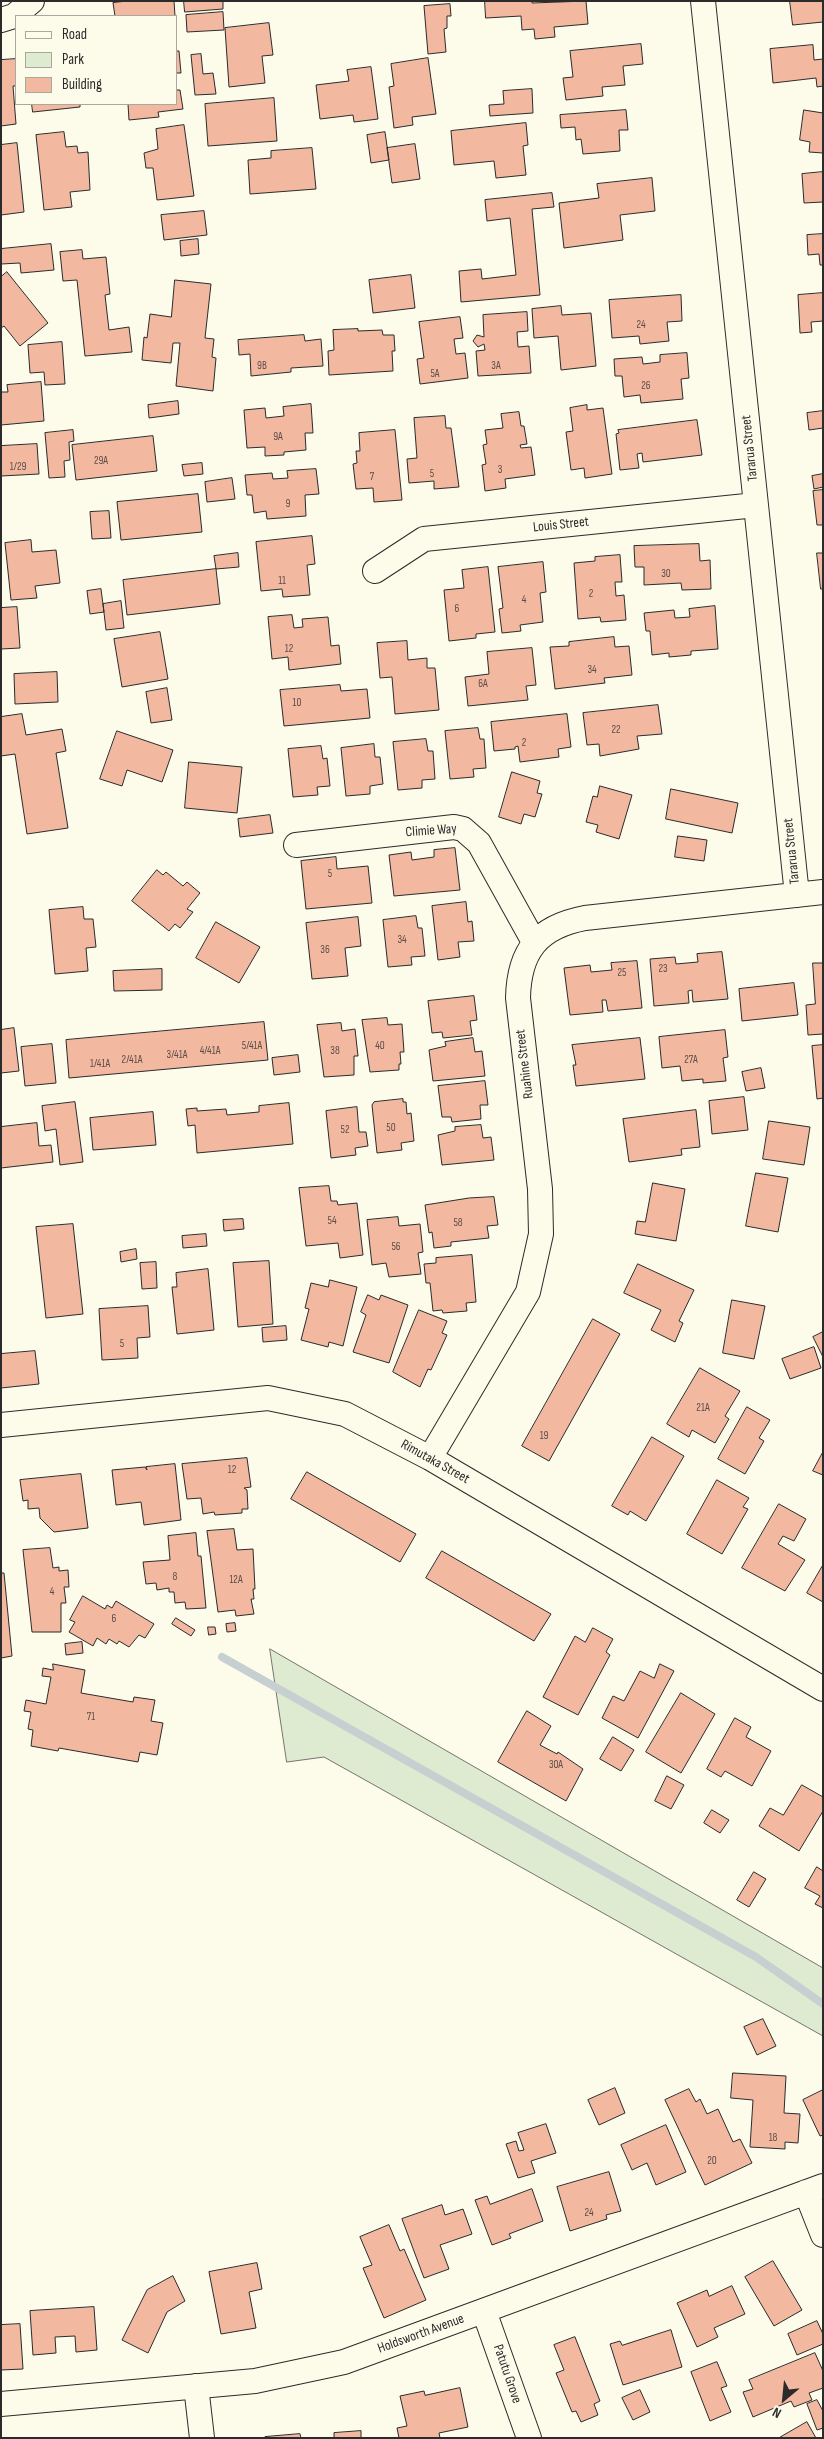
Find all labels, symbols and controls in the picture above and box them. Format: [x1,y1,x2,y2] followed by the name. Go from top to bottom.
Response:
[15,15,178,105] legend
[62,25,87,44] text: Road
[62,50,84,69] text: Park
[62,75,102,94] text: Building
[636,318,646,332] house number: 24
[257,359,267,373] house number: 9B
[491,359,501,373] house number: 3A
[430,367,440,381] house number: 5A
[641,379,651,393] house number: 26
[738,414,762,482] street label: Tararua Street
[273,430,283,444] house number: 9A
[94,454,108,468] house number: 29A
[10,460,26,474] house number: 1/29
[498,463,502,477] house number: 3
[430,467,434,481] house number: 5
[370,470,374,484] house number: 7
[286,497,290,511] house number: 9
[532,514,590,536] street label: Louis Street
[661,567,671,581] house number: 30
[278,574,286,588] house number: 11
[589,587,593,601] house number: 2
[522,593,526,607] house number: 4
[455,602,459,616] house number: 6
[285,642,293,656] house number: 12
[587,663,597,677] house number: 34
[478,677,488,691] house number: 6A
[293,696,301,710] house number: 10
[611,723,621,737] house number: 22
[522,736,526,750] house number: 2
[780,817,804,885] street label: Tararua Street
[405,821,457,841] street label: Climie Way
[328,867,332,881] house number: 5
[397,933,407,947] house number: 34
[320,943,330,957] house number: 36
[658,962,668,976] house number: 23
[618,966,626,980] house number: 25
[512,1028,538,1100] street label: Ruahine Street
[242,1039,262,1053] house number: 5/41A
[375,1039,385,1053] house number: 40
[200,1044,220,1058] house number: 4/41A
[330,1044,340,1058] house number: 38
[167,1048,187,1062] house number: 3/41A
[122,1053,142,1067] house number: 2/41A
[684,1053,698,1067] house number: 27A
[90,1057,110,1071] house number: 1/41A
[386,1121,396,1135] house number: 50
[341,1123,349,1137] house number: 52
[327,1214,337,1228] house number: 54
[453,1216,463,1230] house number: 58
[391,1240,401,1254] house number: 56
[120,1337,124,1351] house number: 5
[696,1401,710,1415] house number: 21A
[540,1429,548,1443] house number: 19
[398,1436,472,1488] street label: Rimutaka Street
[228,1463,236,1477] house number: 12
[173,1570,177,1584] house number: 8
[229,1573,243,1587] house number: 12A
[50,1585,54,1599] house number: 4
[112,1612,116,1626] house number: 6
[87,1710,95,1724] house number: 71
[549,1758,563,1772] house number: 30A
[769,2131,777,2145] house number: 18
[707,2154,717,2168] house number: 20
[584,2206,594,2220] house number: 24
[375,2311,467,2357] street label: Holdsworth Avenue
[489,2342,525,2406] street label: Patutu Grove
[759,2374,809,2424] north arrow
[769,2403,784,2422] text: N

